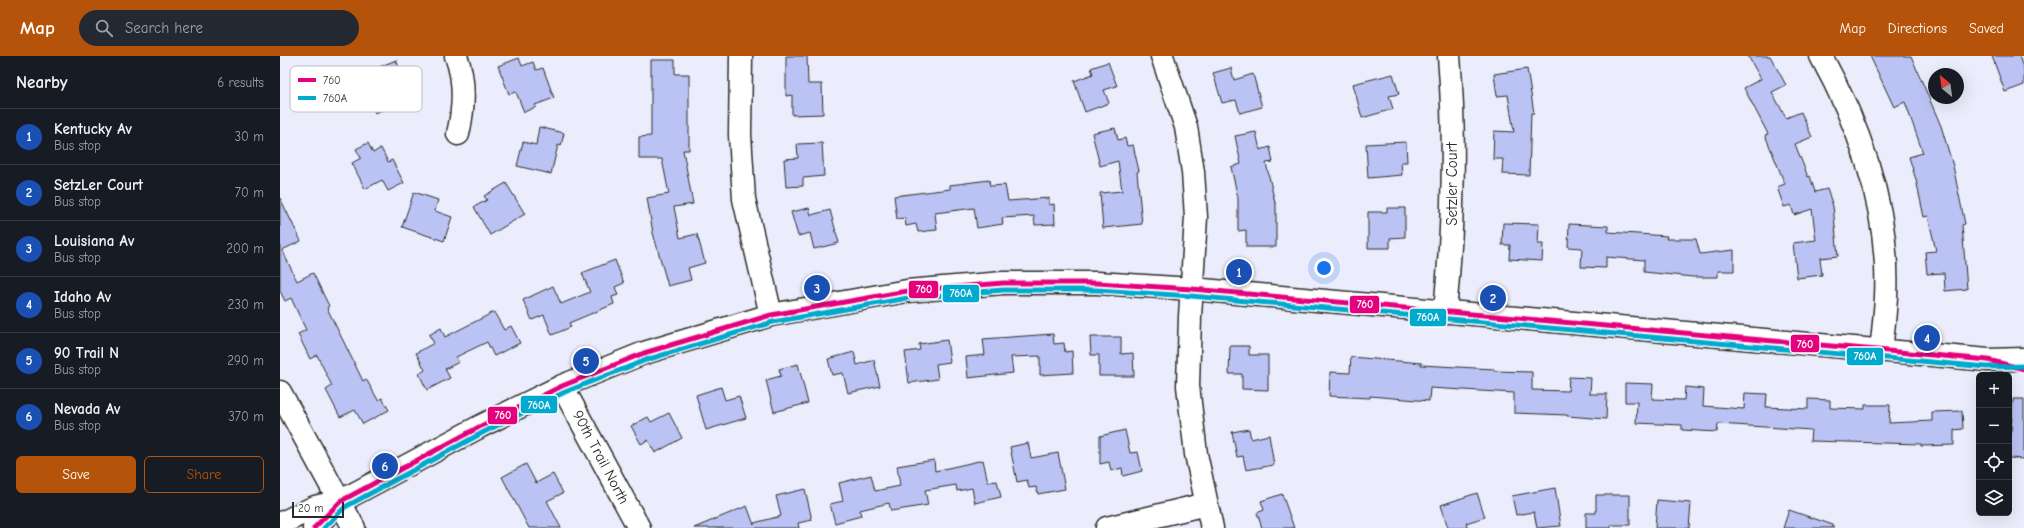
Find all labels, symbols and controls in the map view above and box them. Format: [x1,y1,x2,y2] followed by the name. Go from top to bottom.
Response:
[79,10,359,46] search box
[20,17,55,39] text: Map
[93,17,115,39] icon: search
[125,19,203,37] text: Search here
[1839,20,1866,37] text: Map
[1888,20,1947,37] text: Directions
[1969,20,2004,37] text: Saved
[290,66,422,112] legend
[1928,68,1964,104] north arrow
[16,73,67,92] text: Nearby
[323,74,341,87] text: 760
[217,75,264,90] text: 6 results
[323,92,348,105] text: 760A
[54,120,132,138] text: Kentucky Av
[26,129,32,144] text: 1
[234,129,264,144] text: 30 m
[54,138,101,153] text: Bus stop
[1443,142,1461,226] street label: Setzler Court
[54,176,143,194] text: SetzLer Court
[26,185,32,200] text: 2
[235,185,264,200] text: 70 m
[54,194,101,209] text: Bus stop
[54,232,134,250] text: Louisiana Av
[26,241,32,256] text: 3
[226,241,264,256] text: 200 m
[54,250,101,265] text: Bus stop
[1226,257,1252,287] pin: 1
[1314,258,1334,278] your location
[804,273,830,303] pin: 3
[908,280,939,299] line badge: 760
[916,283,932,296] text: 760
[1480,283,1506,313] pin: 2
[942,284,980,303] line badge: 760A
[950,287,972,300] text: 760A
[54,288,111,306] text: Idaho Av
[1349,295,1380,314] line badge: 760
[26,297,32,312] text: 4
[228,297,264,312] text: 230 m
[1357,298,1373,311] text: 760
[54,306,101,321] text: Bus stop
[1409,308,1447,327] line badge: 760A
[1417,311,1439,324] text: 760A
[1914,323,1940,353] pin: 4
[1790,334,1820,353] line badge: 760
[1797,338,1813,351] text: 760
[54,344,119,362] text: 90 Trail N
[573,346,599,376] pin: 5
[1846,347,1884,366] line badge: 760A
[1854,350,1876,363] text: 760A
[26,353,32,368] text: 5
[227,353,264,368] text: 290 m
[54,362,101,377] text: Bus stop
[1976,372,2012,516] map controls
[1976,372,2012,408] button: +
[520,395,558,414] line badge: 760A
[528,399,550,412] text: 760A
[54,400,120,418] text: Nevada Av
[487,406,518,425] line badge: 760
[569,407,633,507] street label: 90th Trail North
[1976,408,2012,444] button: −
[26,409,32,424] text: 6
[228,409,264,424] text: 370 m
[495,409,511,422] text: 760
[54,418,101,433] text: Bus stop
[1976,444,2012,480] button: locate
[372,451,398,481] pin: 6
[16,456,136,493] button: Save
[144,456,264,493] button: Share
[1976,480,2012,516] button: layers
[292,500,344,519] scale bar
[298,502,323,515] text: 20 m

